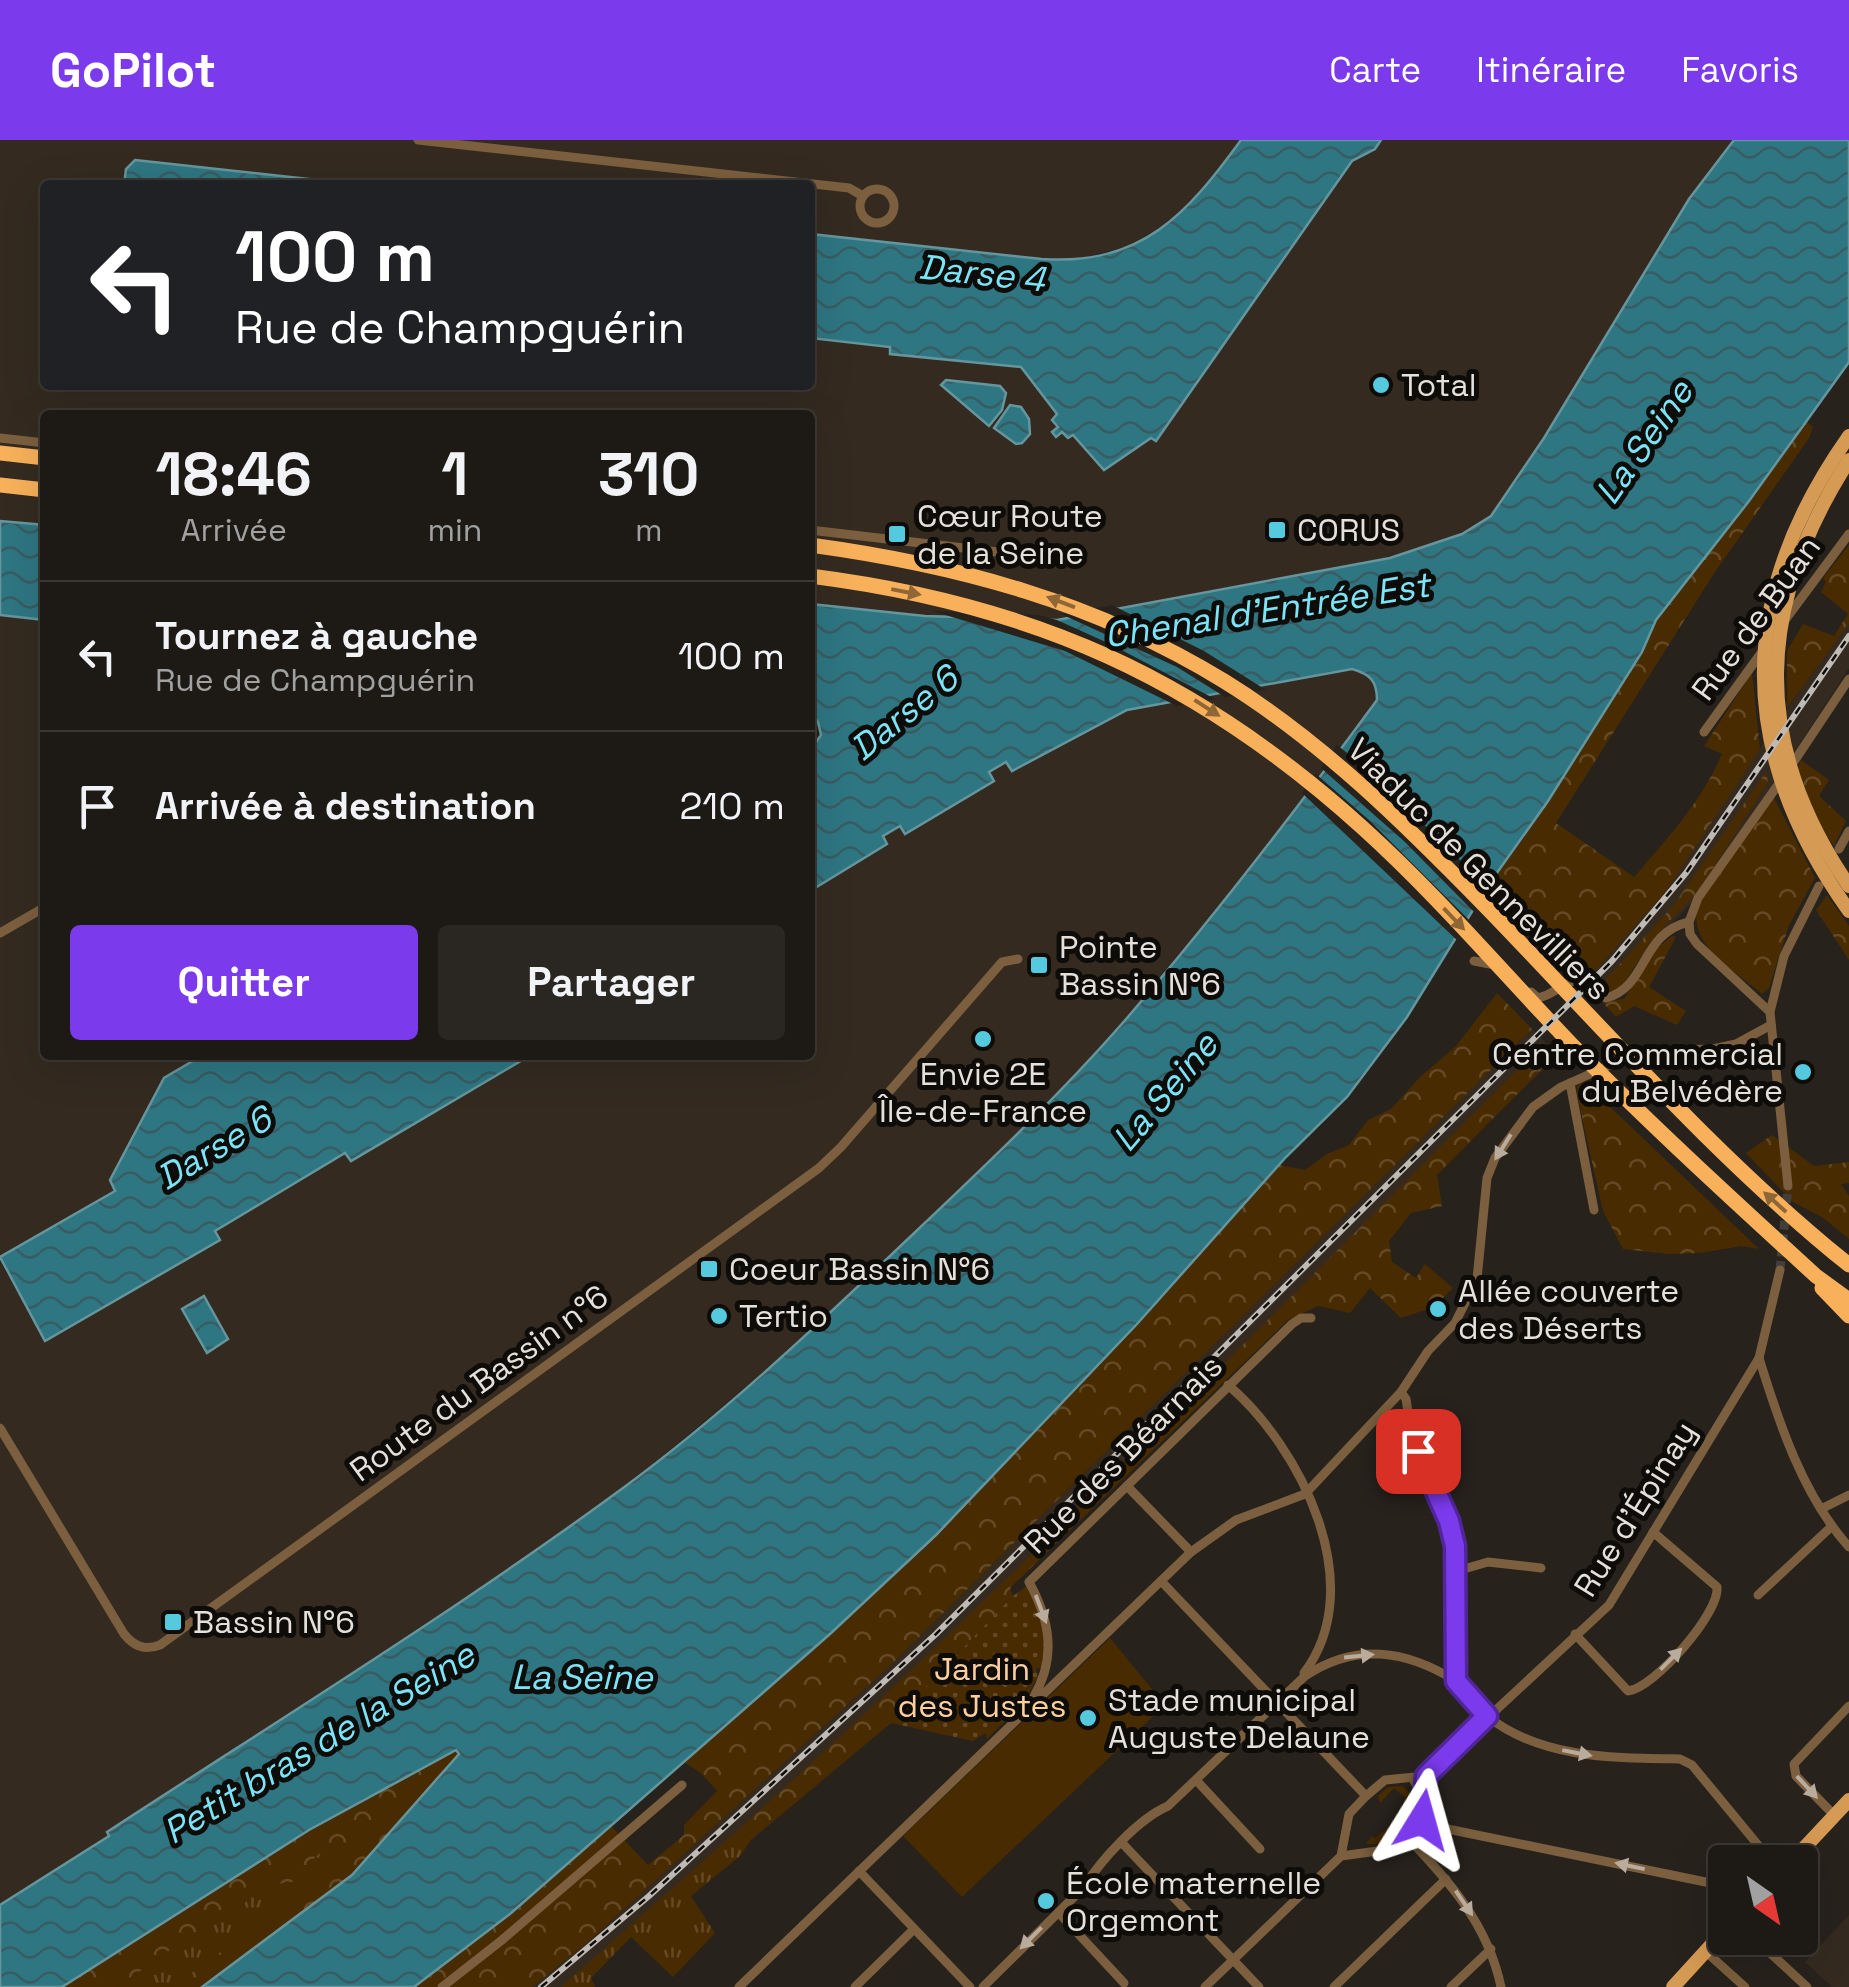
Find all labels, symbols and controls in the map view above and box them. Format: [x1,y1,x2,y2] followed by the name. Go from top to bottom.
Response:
[50,40,216,101] text: GoPilot
[1329,48,1421,92] text: Carte
[1476,48,1626,92] text: Itinéraire
[1681,48,1799,92] text: Favoris
[235,212,435,301] text: 100 m
[70,220,200,350] icon: left
[917,245,1048,302] water label: Darse 4
[235,299,685,356] text: Rue de Champguérin
[1401,365,1477,405] place label: Total
[1586,371,1703,512] water label: La Seine
[1370,374,1392,396] marker: Total
[156,436,312,513] text: 18:46
[441,436,468,513] text: 1
[598,436,699,513] text: 310
[917,496,1103,573] place label: Cœur Route de la Seine
[180,510,287,550] text: Arrivée
[427,510,482,550] text: min
[635,510,662,550] text: m
[1297,510,1400,550] place label: CORUS
[1266,519,1288,541] marker: CORUS
[886,523,908,545] marker: Cœur Route de la Seine
[1683,528,1829,708] street label: Rue de Buan
[1101,562,1436,657] water label: Chenal d'Entrée Est
[891,584,922,600] one-way arrow
[1045,594,1075,610] one-way arrow
[155,612,478,660] text: Tournez à gauche
[70,629,125,684] icon: left
[678,632,785,680] text: 100 m
[841,654,969,770] water label: Darse 6
[155,660,475,700] text: Rue de Champguérin
[1194,699,1221,717] one-way arrow
[1339,729,1619,1009] street label: Viaduc de Gennevilliers
[70,779,125,834] icon: arrive
[155,782,536,830] text: Arrivée à destination
[679,782,785,830] text: 210 m
[1442,906,1465,930] one-way arrow
[70,925,418,1040] button: Quitter
[438,925,785,1040] button: Partager
[1059,927,1221,1004] place label: Pointe Bassin N°6
[1028,954,1050,976] marker: Pointe Bassin N°6
[1103,1023,1228,1160] water label: La Seine
[972,1028,994,1050] marker: Envie 2E Île-de-France
[1492,1034,1783,1111] place label: Centre Commercial du Belvédère
[877,1054,1087,1131] place label: Envie 2E Île-de-France
[1792,1061,1814,1083] marker: Centre Commercial du Belvédère
[149,1095,282,1199] water label: Darse 6
[1494,1134,1513,1161] one-way arrow
[1763,1191,1788,1213] one-way arrow
[729,1249,990,1289] place label: Coeur Bassin N°6
[698,1258,720,1280] marker: Coeur Bassin N°6
[1458,1271,1679,1348] place label: Allée couverte des Déserts
[342,1276,616,1490] street label: Route du Bassin n°6
[739,1296,828,1336] place label: Tertio
[1427,1298,1449,1320] marker: Allée couverte des Déserts
[708,1305,730,1327] marker: Tertio
[1015,1346,1231,1562] street label: Rue des Béarnais
[1376,1409,1461,1494] pin
[1565,1414,1705,1604] street label: Rue d'Épinay
[1391,1424,1446,1479] icon: arrive
[1034,1595,1050,1625] one-way arrow
[193,1602,355,1642] place label: Bassin N°6
[162,1611,184,1633] marker: Bassin N°6
[155,1632,484,1853] water label: Petit bras de la Seine
[1659,1647,1682,1671] one-way arrow
[1344,1648,1376,1664] one-way arrow
[898,1649,1066,1726] park label: Jardin des Justes
[511,1655,654,1699] water label: La Seine
[1108,1680,1370,1757] place label: Stade municipal Auguste Delaune
[1077,1707,1099,1729] marker: Stade municipal Auguste Delaune
[1562,1745,1593,1761] one-way arrow
[1370,1768,1474,1872] position arrow
[1796,1775,1819,1799] one-way arrow
[1708,1845,1818,1955] north arrow
[1708,1845,1818,1955] map controls
[1614,1858,1645,1874] one-way arrow
[1066,1863,1321,1940] place label: École maternelle Orgemont
[1035,1890,1057,1912] marker: École maternelle Orgemont
[1454,1890,1472,1917] one-way arrow
[1020,1926,1044,1950] one-way arrow

